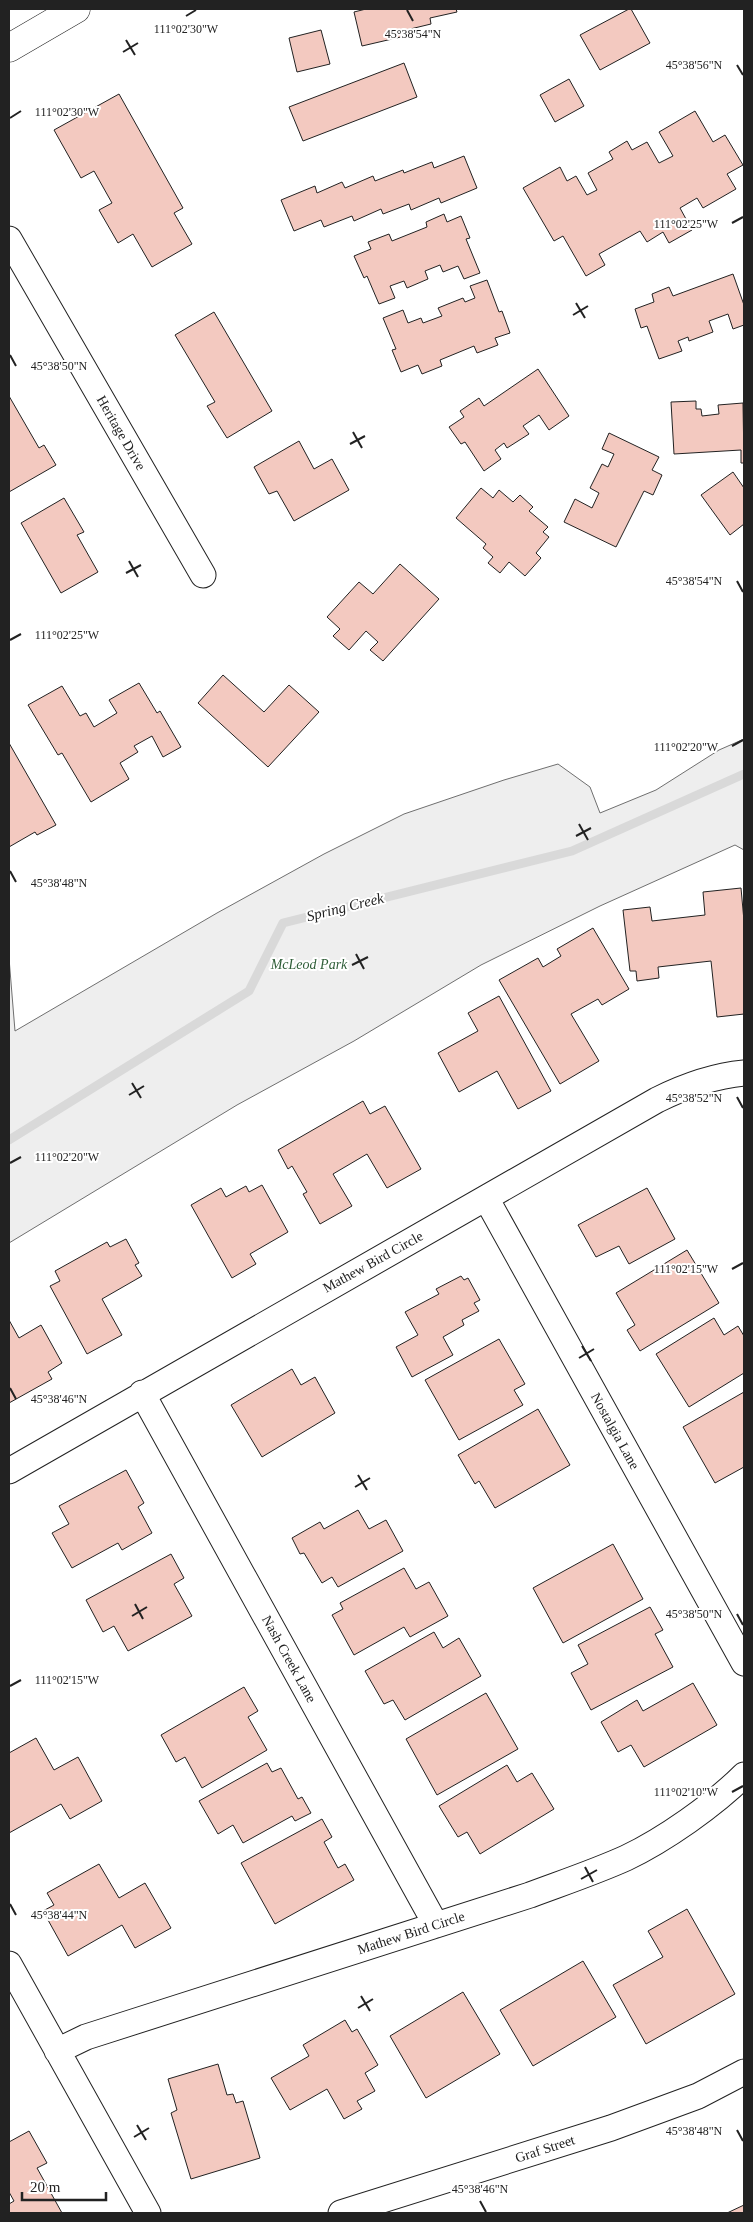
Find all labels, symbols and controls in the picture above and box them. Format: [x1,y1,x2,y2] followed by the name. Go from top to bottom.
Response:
[154,22,219,36] text: 111°02'30"W
[385,27,442,41] text: 45°38'54"N
[666,58,723,72] text: 45°38'56"N
[35,105,100,119] text: 111°02'30"W
[654,217,719,231] text: 111°02'25"W
[31,359,88,373] text: 45°38'50"N
[94,393,148,473] street label: Heritage Drive
[666,574,723,588] text: 45°38'54"N
[35,628,100,642] text: 111°02'25"W
[654,740,719,754] text: 111°02'20"W
[31,876,88,890] text: 45°38'48"N
[305,890,386,924] water label: Spring Creek
[270,957,348,972] park label: McLeod Park
[666,1091,723,1105] text: 45°38'52"N
[35,1150,100,1164] text: 111°02'20"W
[320,1228,426,1296] street label: Mathew Bird Circle
[654,1262,719,1276] text: 111°02'15"W
[588,1390,642,1472] street label: Nostalgia Lane
[31,1392,88,1406] text: 45°38'46"N
[666,1607,723,1621] text: 45°38'50"N
[259,1613,319,1705] street label: Nash Creek Lane
[35,1673,100,1687] text: 111°02'15"W
[654,1785,719,1799] text: 111°02'10"W
[31,1908,88,1922] text: 45°38'44"N
[355,1909,467,1957] street label: Mathew Bird Circle
[666,2124,723,2138] text: 45°38'48"N
[513,2132,577,2166] street label: Graf Street
[22,2170,106,2202] scale bar
[30,2179,61,2195] text: 20 m
[452,2182,509,2196] text: 45°38'46"N

